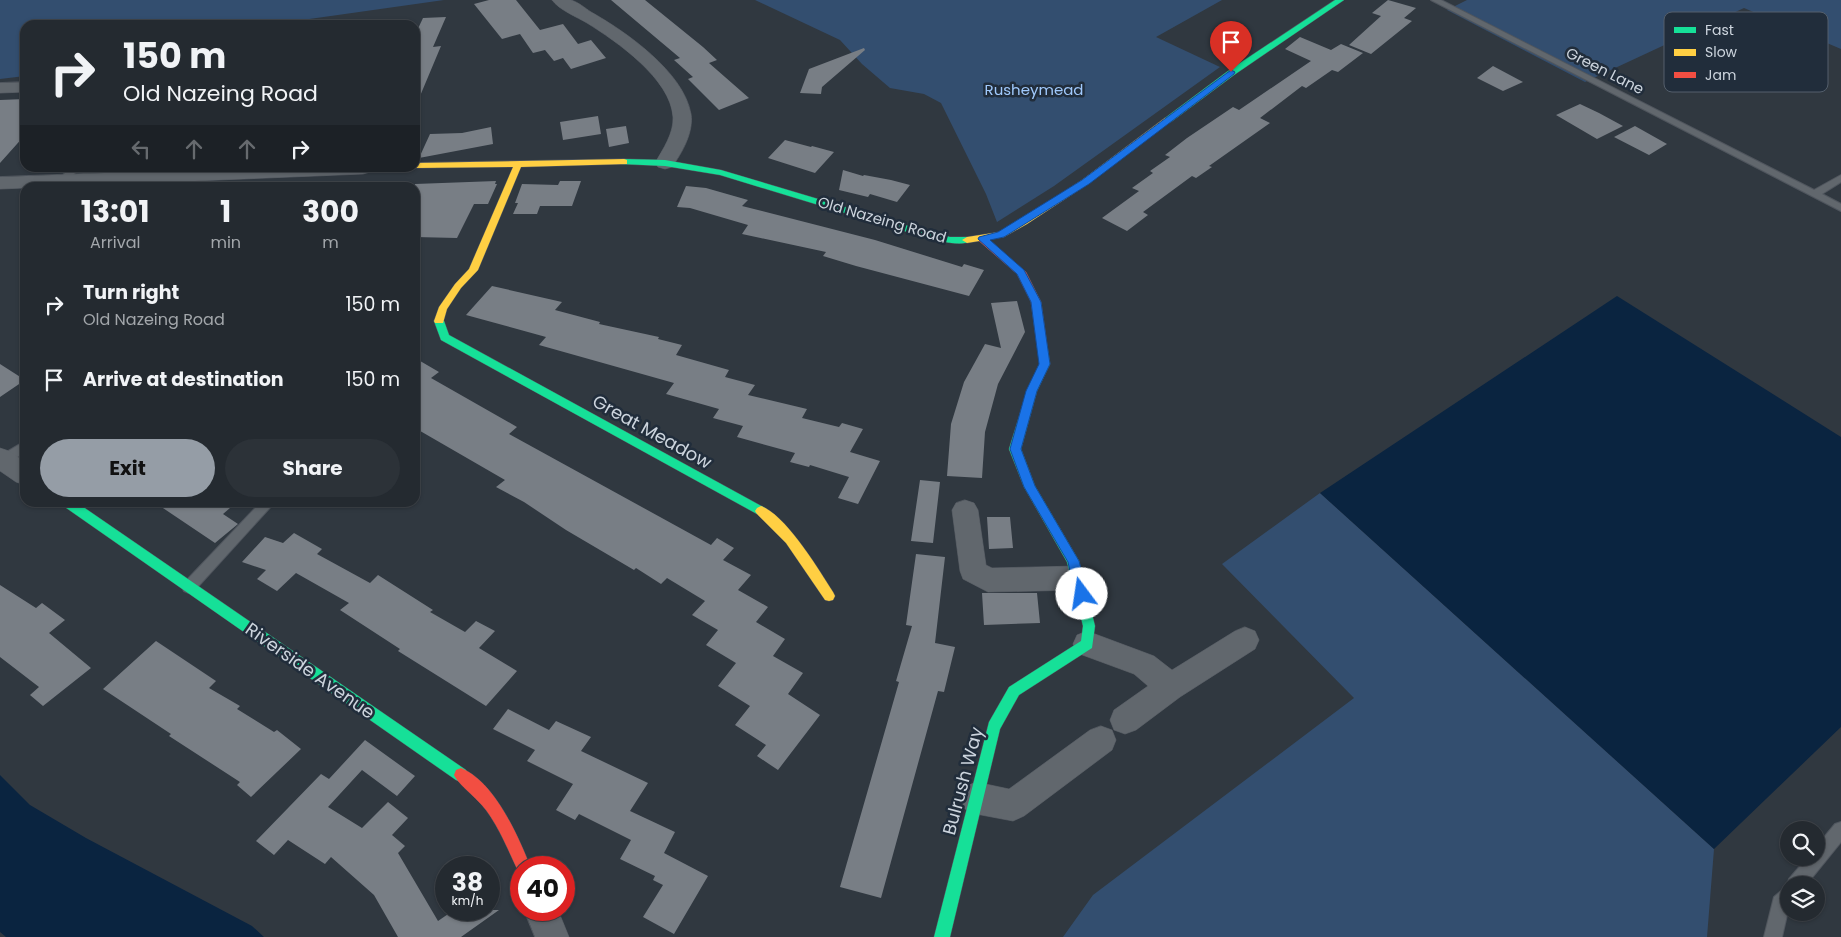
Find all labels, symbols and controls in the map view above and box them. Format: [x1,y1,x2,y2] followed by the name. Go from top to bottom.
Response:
[1664,12,1828,92] legend
[1705,20,1734,40] text: Fast
[1210,21,1252,72] pin
[1217,28,1245,56] icon: arrive
[123,31,226,80] text: 150 m
[40,40,105,105] icon: right
[1563,42,1648,99] street label: Green Lane
[1705,42,1738,62] text: Slow
[1705,65,1736,85] text: Jam
[123,78,318,109] text: Old Nazeing Road
[985,79,1083,100] park label: Rusheymead
[127,135,155,163] icon: left
[180,135,208,163] icon: ahead
[233,135,261,163] icon: ahead
[286,135,314,163] icon: right
[81,190,150,233] text: 13:01
[220,190,231,233] text: 1
[302,190,359,233] text: 300
[815,191,949,248] street label: Old Nazeing Road
[90,231,140,254] text: Arrival
[210,231,241,254] text: min
[322,231,339,254] text: m
[83,279,179,306] text: Turn right
[40,291,68,319] icon: right
[345,291,400,318] text: 150 m
[83,308,225,331] text: Old Nazeing Road
[40,366,68,394] icon: arrive
[83,366,284,393] text: Arrive at destination
[345,366,400,393] text: 150 m
[588,388,717,475] street label: Great Meadow
[40,439,215,497] button: Exit
[225,439,400,497] button: Share
[1055,567,1107,619] position arrow
[240,616,380,725] street label: Riverside Avenue
[936,724,989,838] street label: Bulrush Way
[1780,821,1825,921] map controls
[1780,821,1825,866] button: search
[510,856,575,921] speed limit sign: 40
[452,865,483,900] text: 38
[1780,876,1825,921] button: layers
[452,892,483,909] text: km/h

